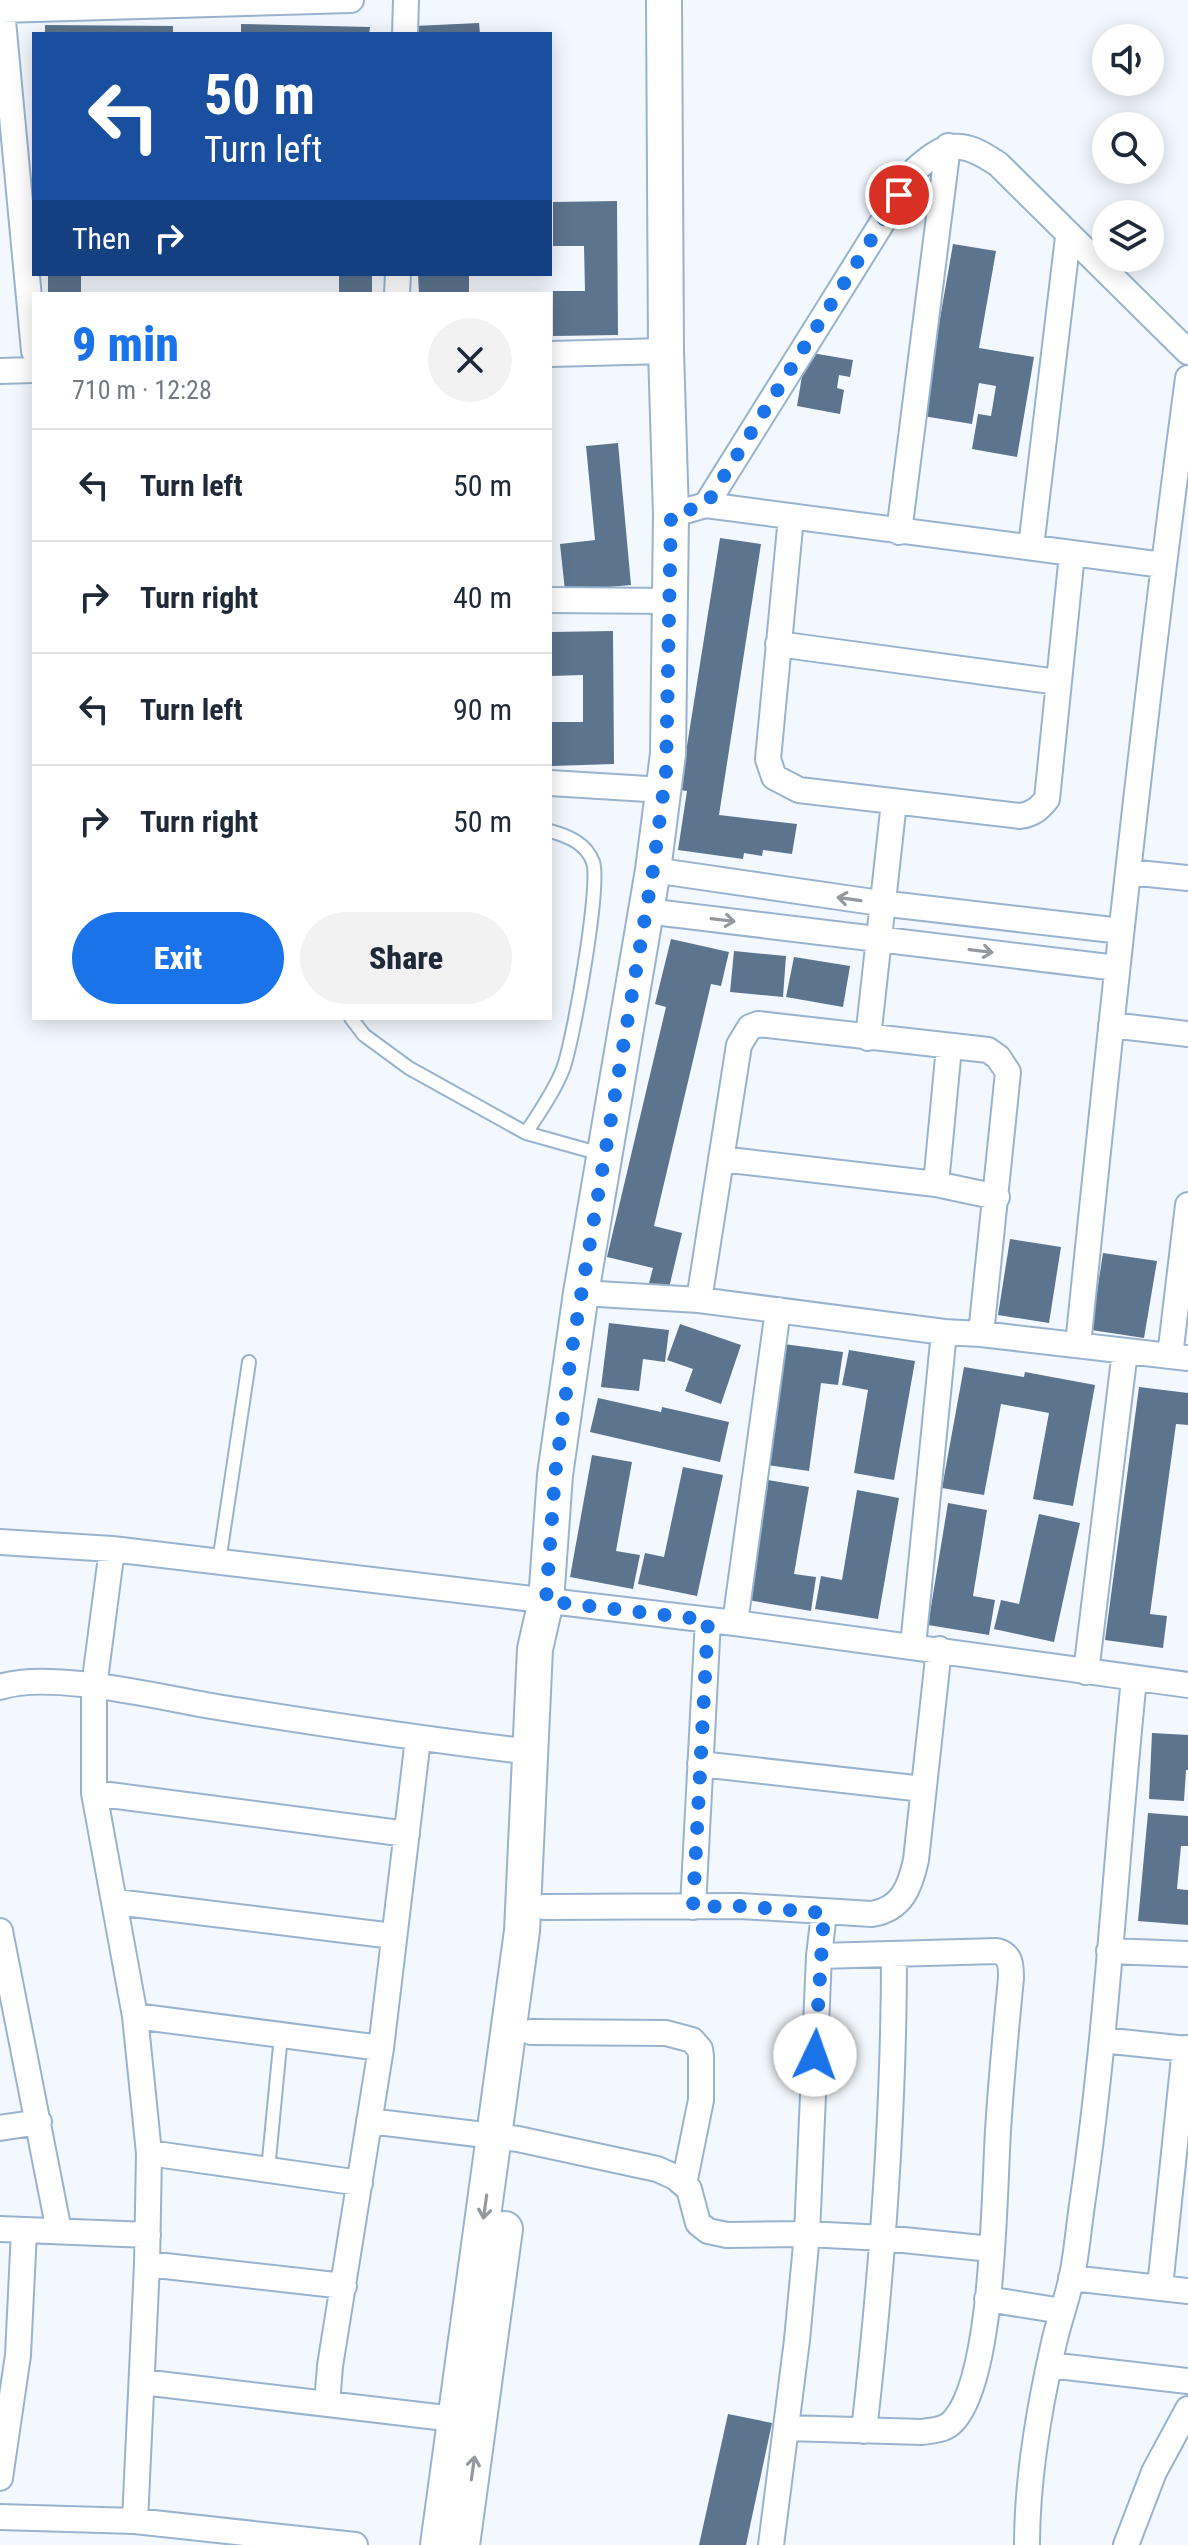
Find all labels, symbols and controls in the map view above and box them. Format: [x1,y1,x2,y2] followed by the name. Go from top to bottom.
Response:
[1092,24,1164,272] map controls
[1092,24,1164,96] button: sound
[204,62,315,128] text: 50 m
[72,64,176,168] icon: left
[1092,112,1164,184] button: search
[204,129,322,171] text: Turn left
[865,161,933,229] pin
[877,173,921,217] icon: arrive
[1092,200,1164,272] button: layers
[147,216,191,260] icon: right
[72,221,131,256] text: Then
[72,316,179,373] text: 9 min
[428,318,512,402] button: close
[72,375,212,405] text: 710 m · 12:28
[72,463,116,507] icon: left
[140,468,243,503] text: Turn left
[453,468,512,503] text: 50 m
[72,575,116,619] icon: right
[140,580,258,615] text: Turn right
[453,580,512,615] text: 40 m
[72,687,116,731] icon: left
[140,692,243,727] text: Turn left
[453,692,512,727] text: 90 m
[72,799,116,843] icon: right
[140,804,258,839] text: Turn right
[453,804,512,839] text: 50 m
[837,891,862,906] one-way arrow
[72,912,284,1004] button: Exit
[300,912,512,1004] button: Share
[710,913,735,928] one-way arrow
[967,944,994,959] one-way arrow
[773,2013,857,2097] position arrow
[477,2194,492,2219] one-way arrow
[466,2456,481,2481] one-way arrow

